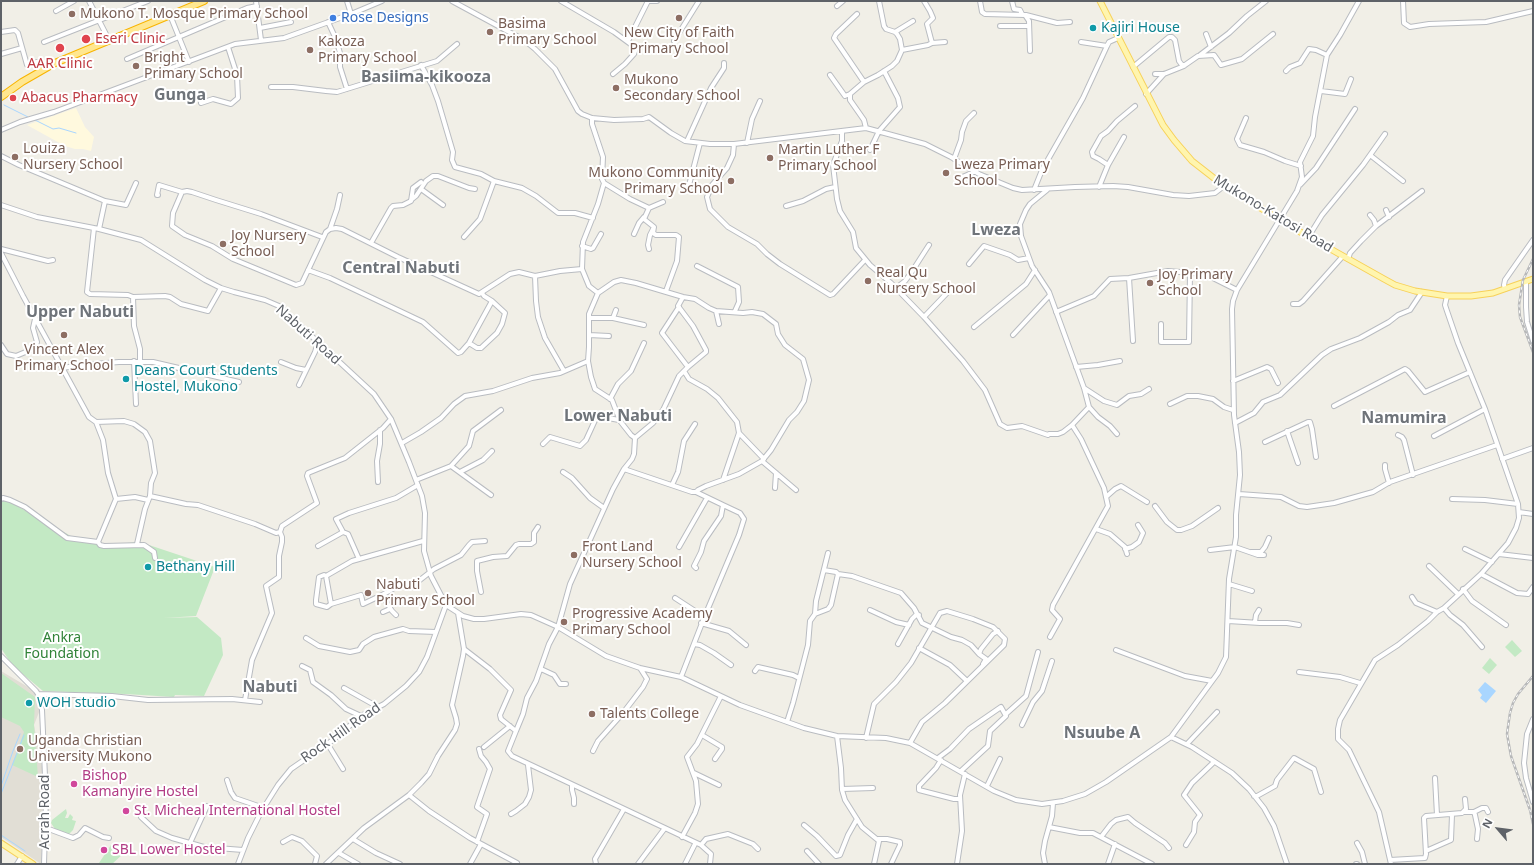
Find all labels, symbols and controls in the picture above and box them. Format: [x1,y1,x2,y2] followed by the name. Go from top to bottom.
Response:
[80,6,308,22] place label: Mukono T. Mosque Primary School
[67,9,77,19] marker: Mukono T. Mosque Primary School
[341,10,429,26] place label: Rose Designs
[328,13,338,23] marker: Rose Designs
[674,13,684,23] marker: New City of Faith Primary School
[498,16,597,48] place label: Basima Primary School
[1101,20,1180,36] place label: Kajiri House
[1088,23,1098,33] marker: Kajiri House
[624,25,734,58] place label: New City of Faith Primary School
[485,27,495,37] marker: Basima Primary School
[95,31,165,47] place label: Eseri Clinic
[80,33,92,45] marker: Eseri Clinic
[318,34,417,66] place label: Kakoza Primary School
[54,42,66,54] marker: AAR Clinic
[305,45,315,55] marker: Kakoza Primary School
[144,50,243,82] place label: Bright Primary School
[27,56,93,72] place label: AAR Clinic
[131,61,141,71] marker: Bright Primary School
[361,67,491,87] district label: Basiima-kikooza
[624,72,740,104] place label: Mukono Secondary School
[611,83,621,93] marker: Mukono Secondary School
[154,85,206,105] district label: Gunga
[21,90,138,106] place label: Abacus Pharmacy
[8,93,18,103] marker: Abacus Pharmacy
[23,141,123,174] place label: Louiza Nursery School
[778,142,880,174] place label: Martin Luther F Primary School
[10,152,20,162] marker: Louiza Nursery School
[765,153,775,163] marker: Martin Luther F Primary School
[954,157,1050,190] place label: Lweza Primary School
[588,165,723,198] place label: Mukono Community Primary School
[941,168,951,178] marker: Lweza Primary School
[1210,172,1336,256] street label: Mukono-Katosi Road
[726,176,736,186] marker: Mukono Community Primary School
[971,220,1021,240] district label: Lweza
[231,228,306,260] place label: Joy Nursery School
[218,239,228,249] marker: Joy Nursery School
[342,258,460,278] district label: Central Nabuti
[876,265,976,298] place label: Real Qu Nursery School
[1158,267,1233,300] place label: Joy Primary School
[863,276,873,286] marker: Real Qu Nursery School
[1145,278,1155,288] marker: Joy Primary School
[272,301,344,369] street label: Nabuti Road
[26,302,134,322] district label: Upper Nabuti
[59,330,69,340] marker: Vincent Alex Primary School
[15,342,113,374] place label: Vincent Alex Primary School
[134,363,278,396] place label: Deans Court Students Hostel, Mukono
[121,374,131,384] marker: Deans Court Students Hostel, Mukono
[564,406,672,426] district label: Lower Nabuti
[1361,408,1447,428] district label: Namumira
[582,539,682,572] place label: Front Land Nursery School
[569,550,579,560] marker: Front Land Nursery School
[156,559,235,575] place label: Bethany Hill
[143,562,153,572] marker: Bethany Hill
[376,577,475,610] place label: Nabuti Primary School
[363,588,373,598] marker: Nabuti Primary School
[572,606,712,638] place label: Progressive Academy Primary School
[559,617,569,627] marker: Progressive Academy Primary School
[24,630,100,662] park label: Ankra Foundation
[243,677,297,697] district label: Nabuti
[37,695,116,711] place label: WOH studio
[24,698,34,708] marker: WOH studio
[298,699,384,767] street label: Rock Hill Road
[600,706,699,722] place label: Talents College
[587,709,597,719] marker: Talents College
[1064,723,1140,743] district label: Nsuube A
[28,733,152,766] place label: Uganda Christian University Mukono
[15,744,25,754] marker: Uganda Christian University Mukono
[82,768,198,800] place label: Bishop Kamanyire Hostel
[37,775,53,849] street label: Acrah Road
[69,779,79,789] marker: Bishop Kamanyire Hostel
[134,803,340,819] place label: St. Micheal International Hostel
[121,806,131,816] marker: St. Micheal International Hostel
[1478,809,1518,849] north arrow
[1478,816,1496,831] text: N
[112,842,226,858] place label: SBL Lower Hostel
[99,845,109,855] marker: SBL Lower Hostel

